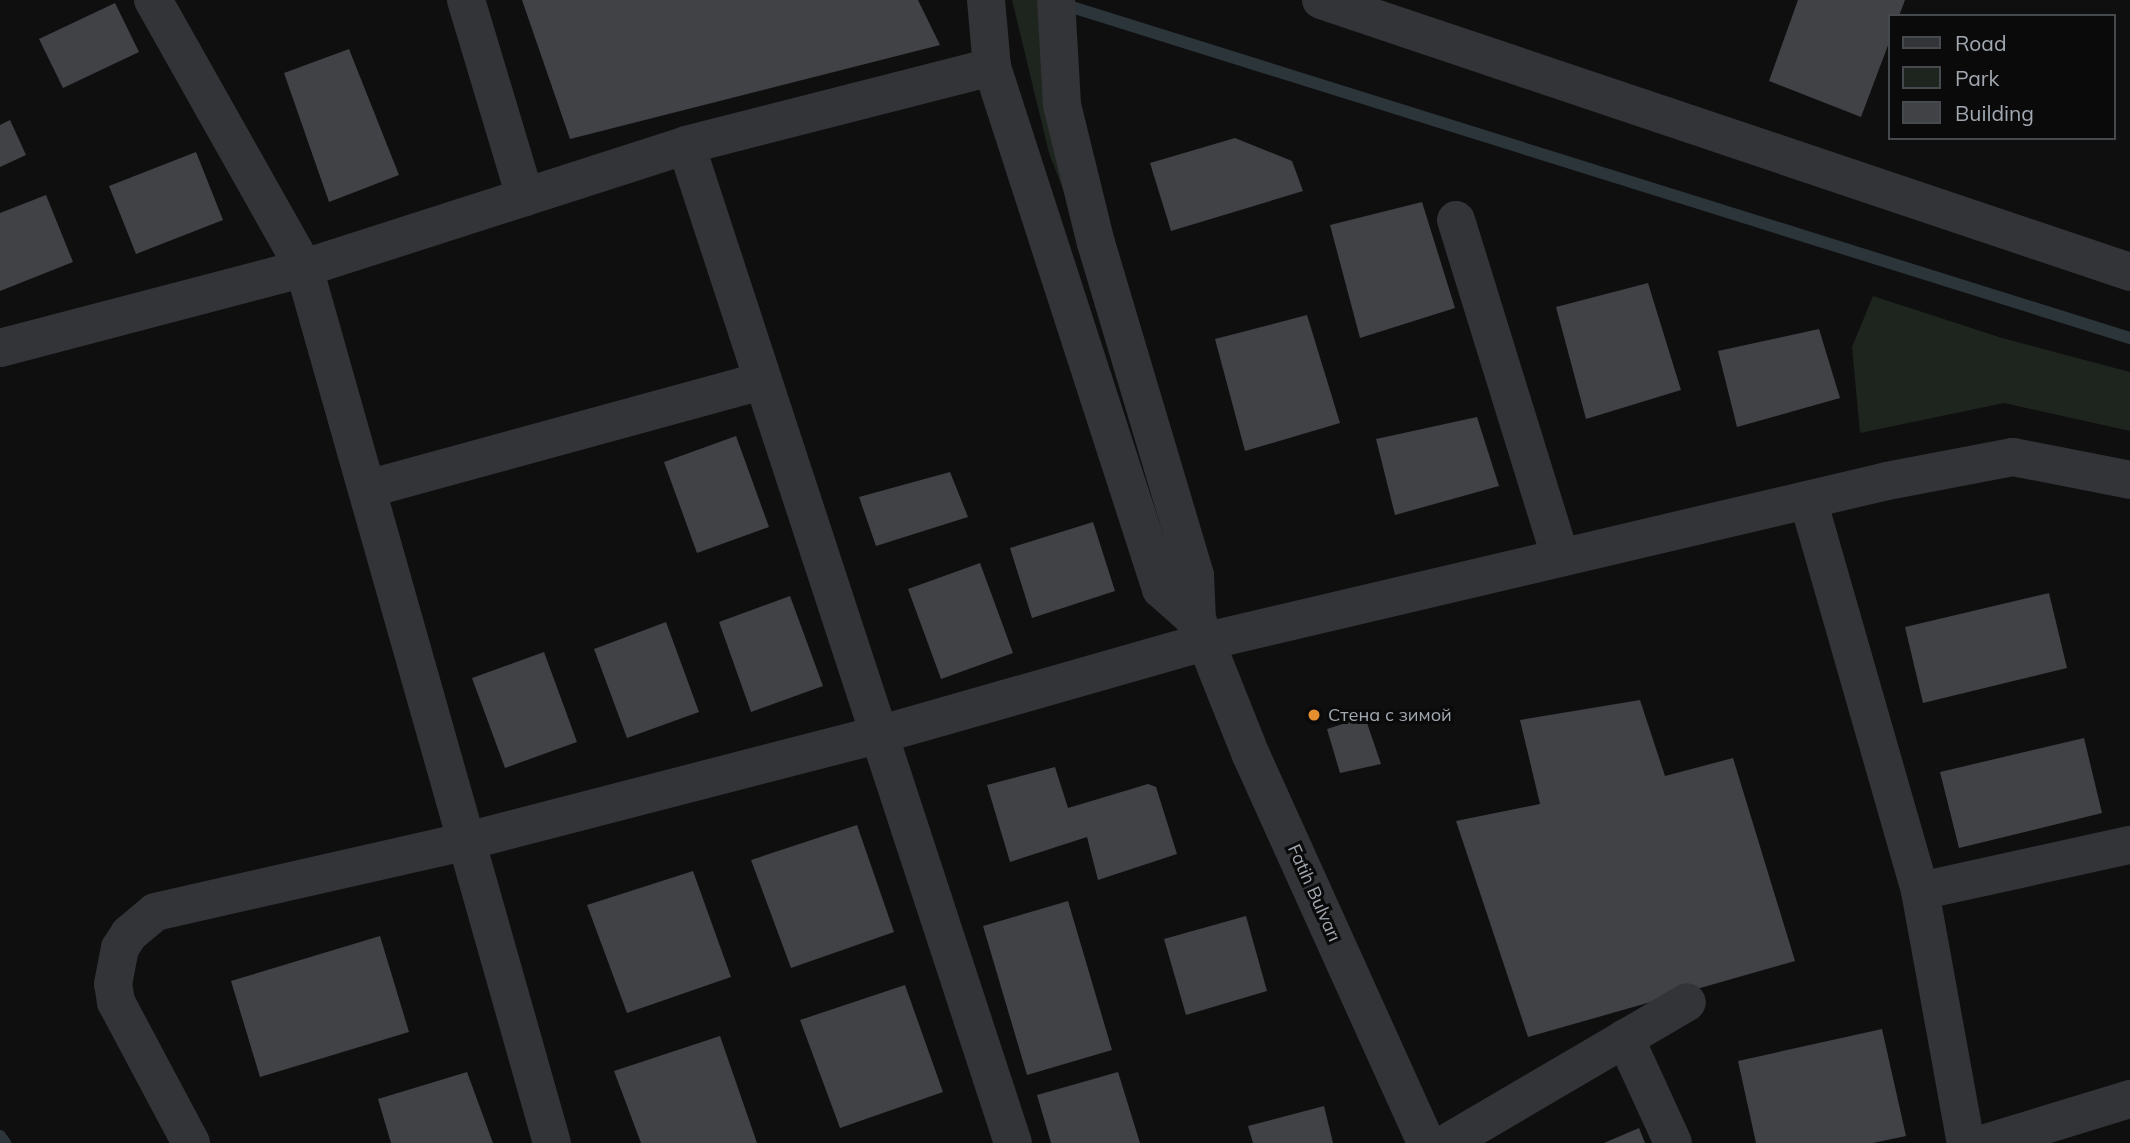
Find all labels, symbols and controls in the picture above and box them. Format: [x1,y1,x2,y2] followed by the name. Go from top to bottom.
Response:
[1888,14,2116,140] legend
[1955,30,2006,56] text: Road
[1955,65,1999,91] text: Park
[1955,100,2034,126] text: Building
[1328,704,1452,726] place label: Стена с зимой
[1306,707,1322,723] marker: Стена с зимой
[1283,841,1345,945] street label: Fatih Bulvarı

